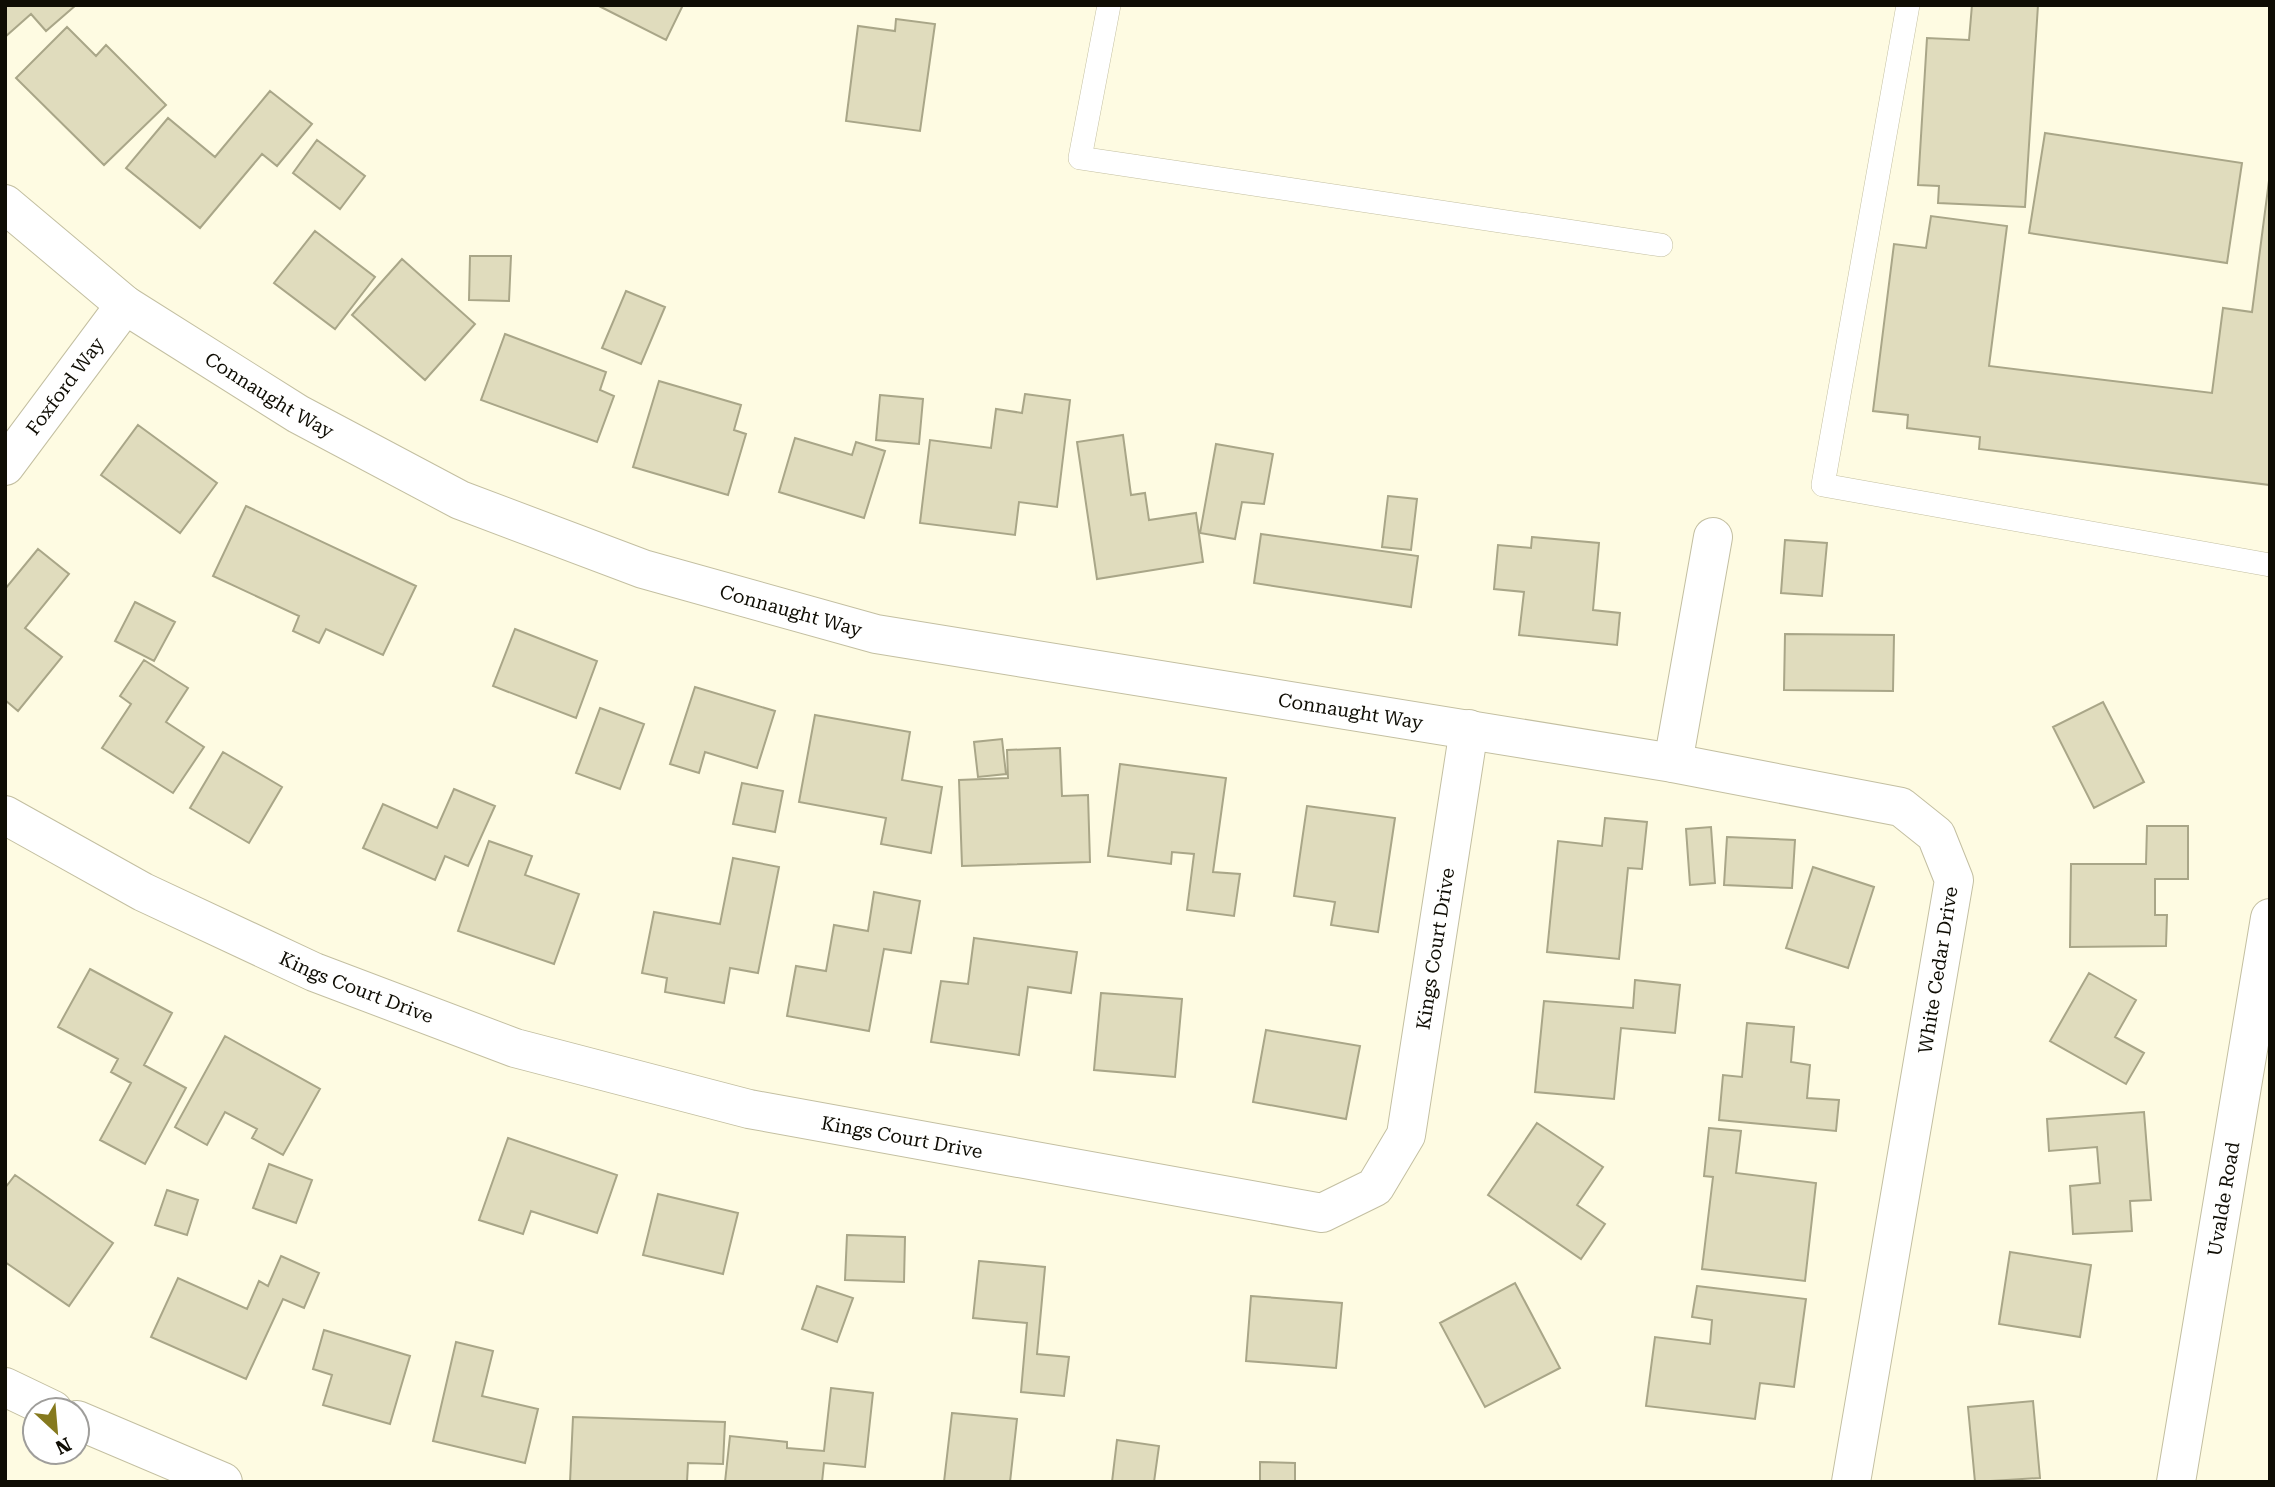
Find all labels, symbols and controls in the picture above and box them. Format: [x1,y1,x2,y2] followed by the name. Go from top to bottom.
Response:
[21,332,109,439] street label: Foxford Way
[201,347,338,443] street label: Connaught Way
[717,580,865,641] street label: Connaught Way
[1276,688,1426,734] street label: Connaught Way
[1411,866,1459,1031] street label: Kings Court Drive
[1913,885,1963,1055] street label: White Cedar Drive
[276,946,437,1028] street label: Kings Court Drive
[819,1111,985,1163] street label: Kings Court Drive
[2202,1140,2244,1258] street label: Uvalde Road
[21,1396,91,1466] north arrow
[51,1432,75,1460] text: N

